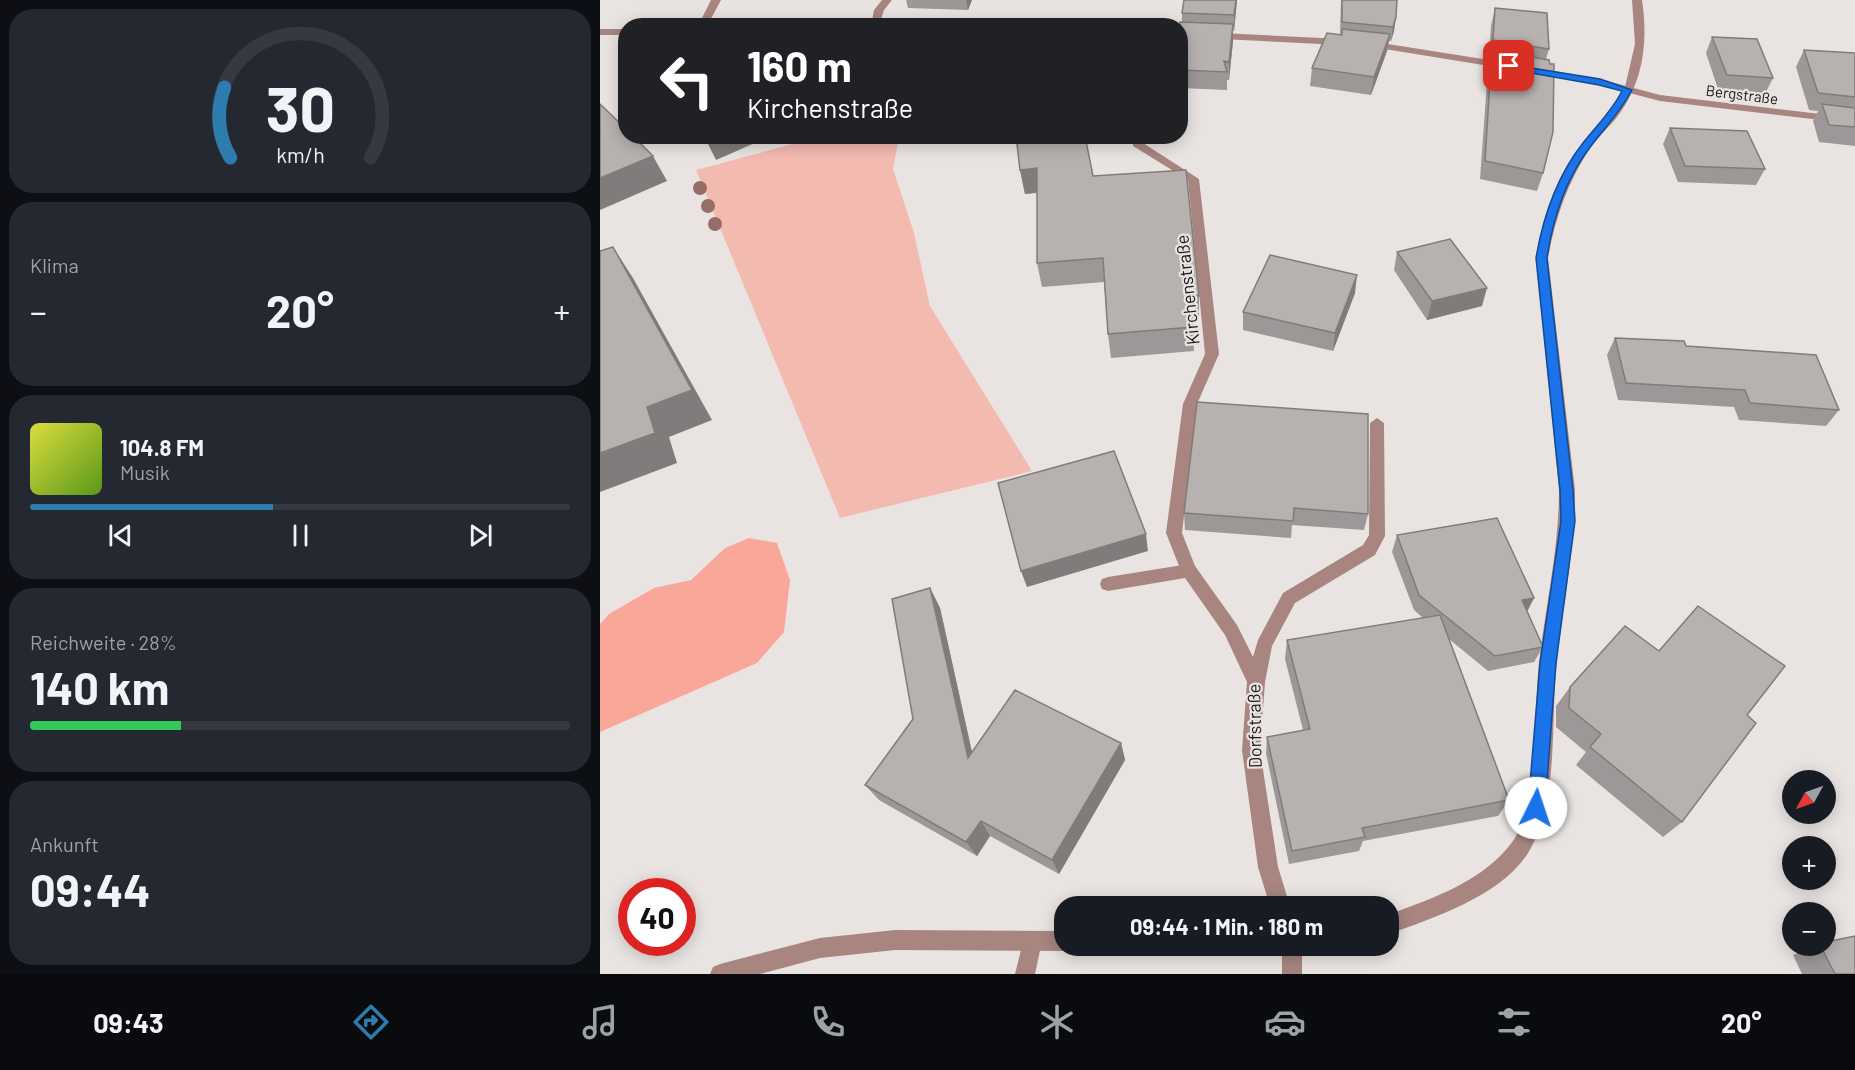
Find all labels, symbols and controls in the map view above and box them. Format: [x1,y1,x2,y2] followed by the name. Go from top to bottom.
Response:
[747,40,852,90] text: 160 m
[1483,40,1534,91] pin
[648,42,726,120] icon: left
[1492,49,1525,82] icon: arrive
[265,70,335,144] text: 30
[1705,81,1779,107] street label: Bergstraße
[747,91,913,123] text: Kirchenstraße
[276,142,324,167] text: km/h
[1170,234,1204,346] street label: Kirchenstraße
[30,253,79,277] text: Klima
[266,283,334,337] text: 20°
[30,291,47,331] text: −
[554,291,570,331] text: +
[120,434,204,460] text: 104.8 FM
[120,460,170,484] text: Musik
[104,519,137,552] icon: previous
[284,519,317,552] icon: pause
[464,519,497,552] icon: next
[30,630,177,654] text: Reichweite · 28%
[30,660,169,714] text: 140 km
[1242,684,1266,768] street label: Dorfstraße
[1782,770,1836,824] north arrow
[1782,770,1836,956] map controls
[1504,776,1568,840] position arrow
[30,832,99,856] text: Ankunft
[1782,836,1836,890] button: +
[30,862,150,916] text: 09:44
[618,878,696,956] speed limit sign: 40
[1782,902,1836,956] button: −
[1130,913,1323,939] text: 09:44 · 1 Min. · 180 m
[350,1001,392,1043] icon: directions
[579,1001,621,1043] icon: music
[807,1001,849,1043] icon: phone
[1036,1001,1078,1043] icon: climate
[1264,1001,1306,1043] icon: car
[1493,1001,1535,1043] icon: filters
[93,1006,164,1038] text: 09:43
[1721,1006,1762,1038] text: 20°

